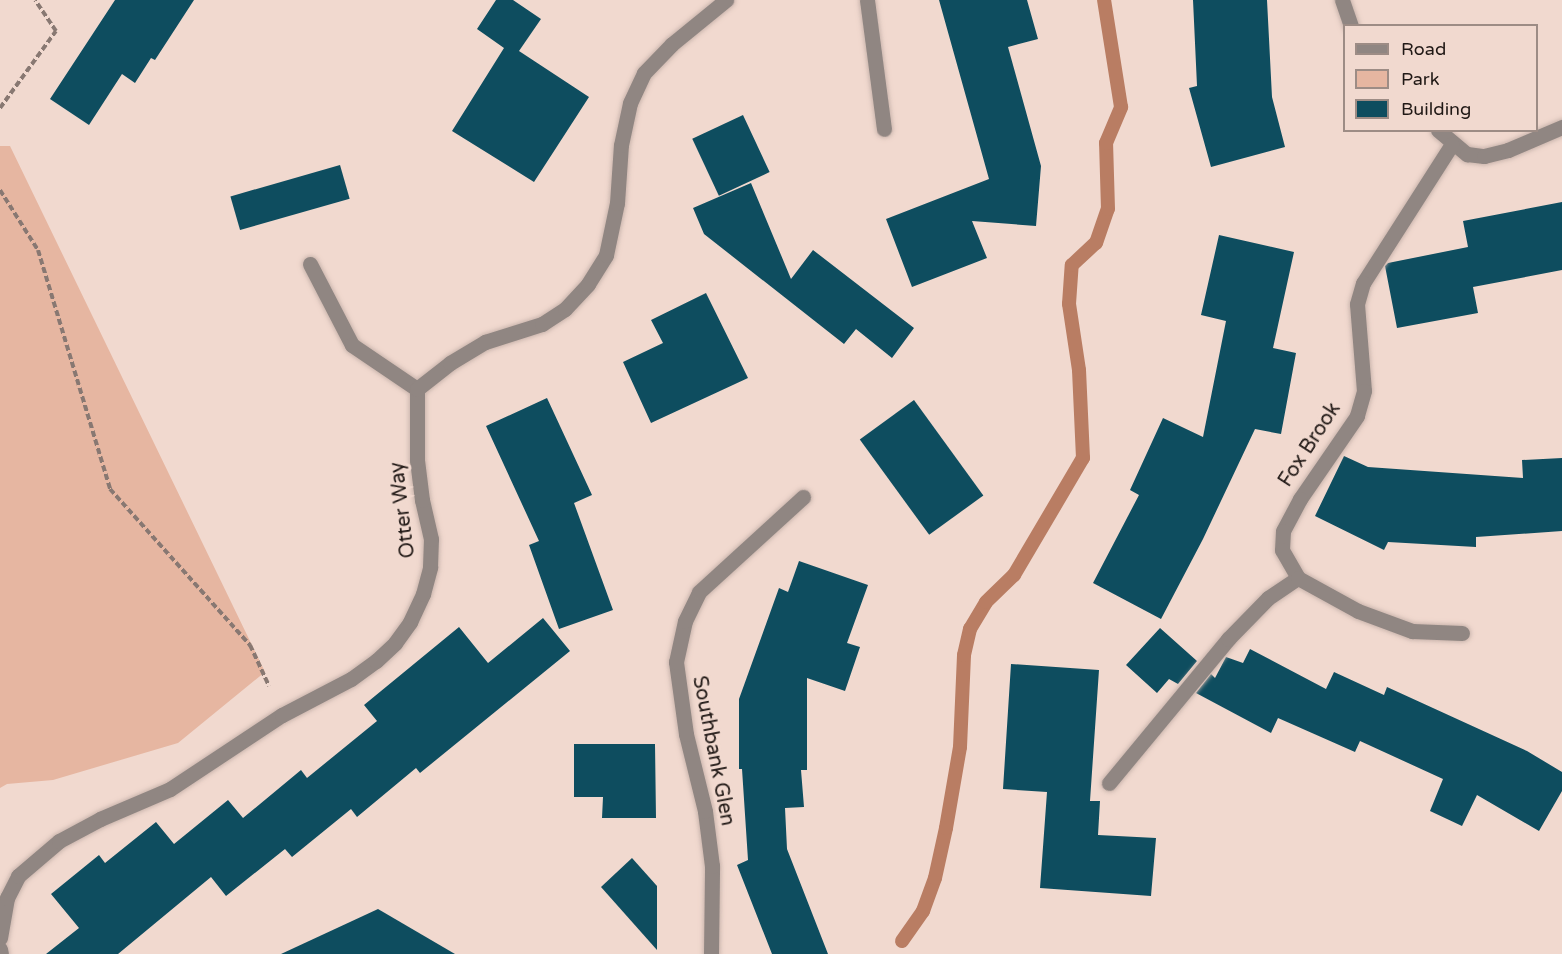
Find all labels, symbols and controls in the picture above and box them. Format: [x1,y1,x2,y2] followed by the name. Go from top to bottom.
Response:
[1343,24,1538,132] legend
[1401,38,1446,60] text: Road
[1401,68,1439,90] text: Park
[1401,98,1471,120] text: Building
[1274,398,1346,492] street label: Fox Brook
[385,461,421,559] street label: Otter Way
[687,674,739,828] street label: Southbank Glen

